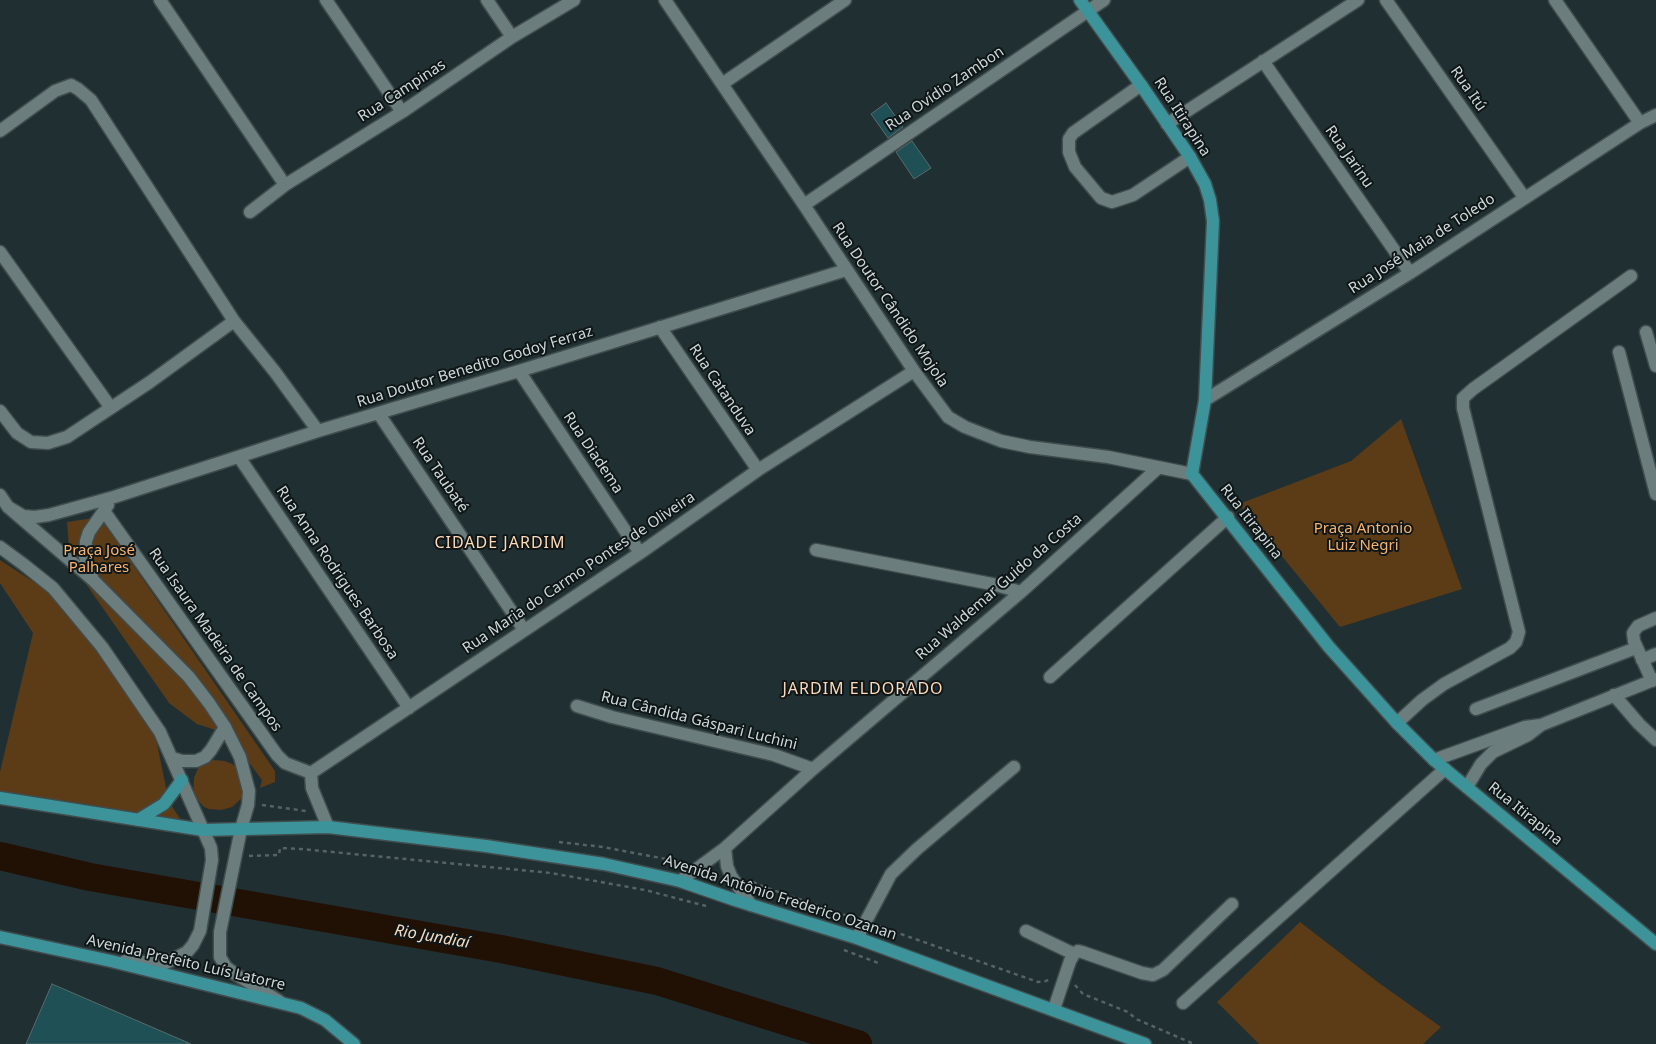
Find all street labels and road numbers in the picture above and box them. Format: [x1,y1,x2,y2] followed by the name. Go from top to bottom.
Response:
[882,43,1008,135] street label: Rua Ovídio Zambon
[355,56,449,126] street label: Rua Campinas
[1446,63,1490,115] street label: Rua Itú
[1150,74,1214,160] street label: Rua Itirapina
[1321,122,1377,192] street label: Rua Jarinu
[1346,190,1498,298] street label: Rua José Maia de Toledo
[828,219,952,391] street label: Rua Doutor Cândido Mojola
[355,322,595,412] street label: Rua Doutor Benedito Godoy Ferraz
[685,341,759,439] street label: Rua Catanduva
[559,409,627,497] street label: Rua Diadema
[408,434,472,516] street label: Rua Taubaté
[1216,481,1286,563] street label: Rua Itirapina
[272,483,402,663] street label: Rua Anna Rodrigues Barbosa
[459,488,699,658] street label: Rua Maria do Carmo Pontes de Oliveira
[912,510,1086,664] street label: Rua Waldemar Guido da Costa
[145,545,285,735] street label: Rua Isaura Madeira de Campos
[599,688,799,754] street label: Rua Cândida Gáspari Luchini
[1484,779,1566,849] street label: Rua Itirapina
[661,852,899,944] street label: Avenida Antônio Frederico Ozanan
[85,931,287,995] street label: Avenida Prefeito Luís Latorre

